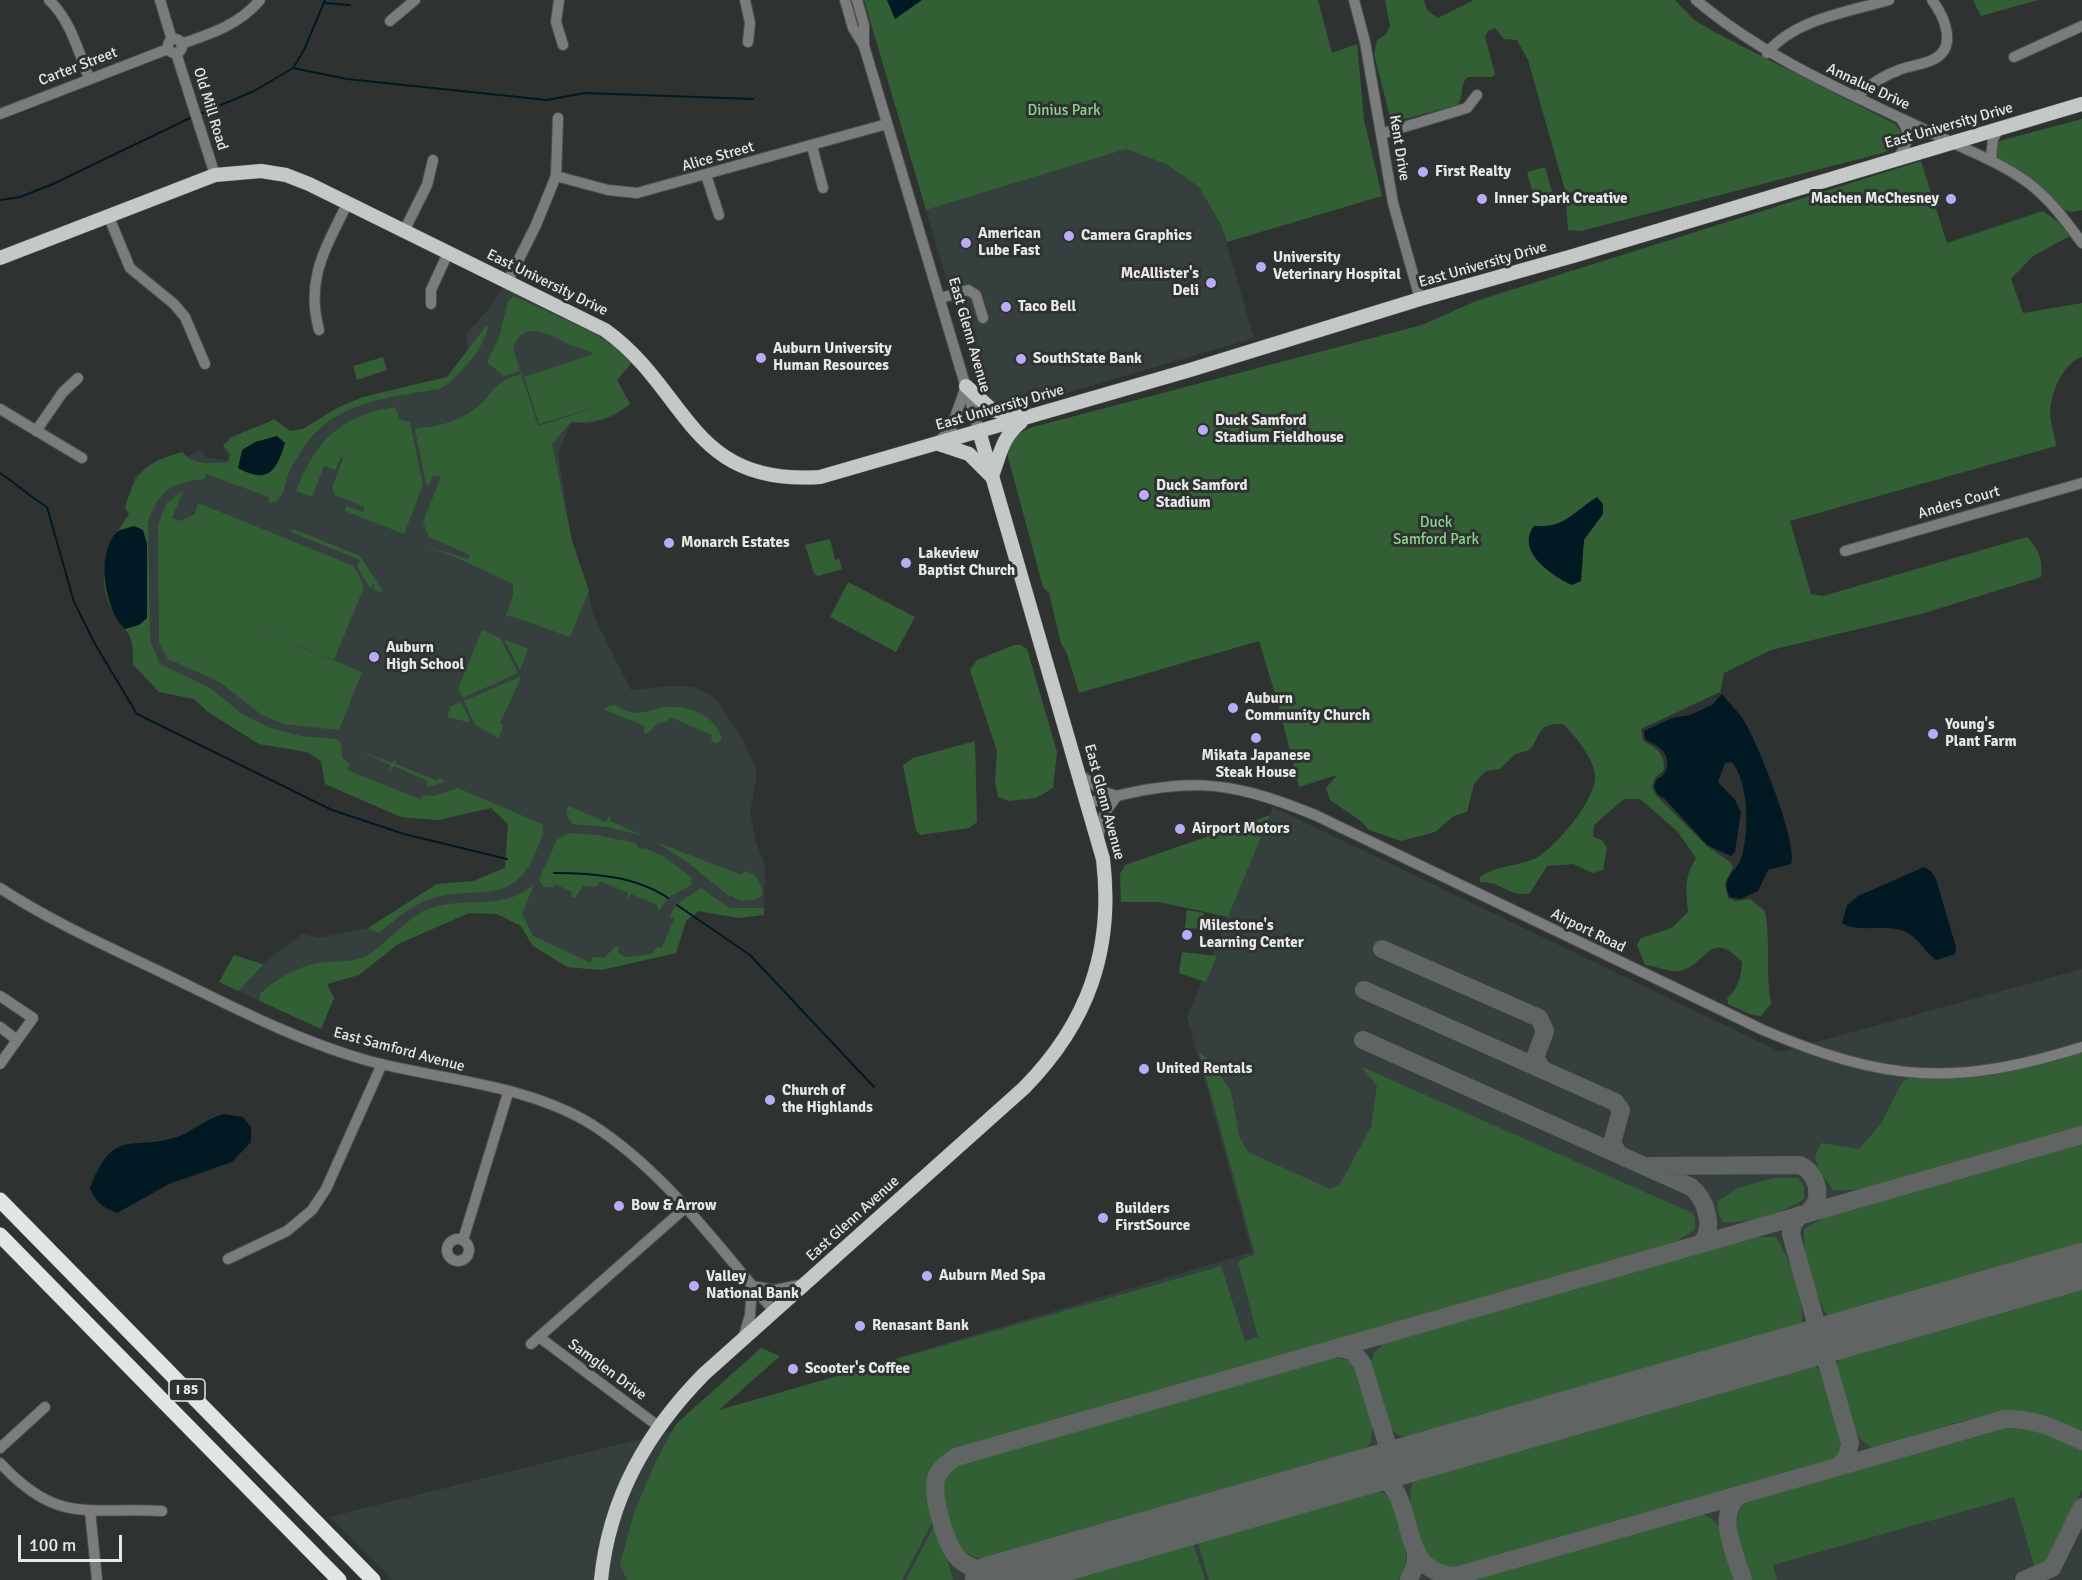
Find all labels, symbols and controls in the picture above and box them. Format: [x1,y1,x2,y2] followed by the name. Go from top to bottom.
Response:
[36,44,120,90] street label: Carter Street
[1823,60,1913,114] street label: Annalue Drive
[189,65,231,153] street label: Old Mill Road
[1883,99,2015,153] street label: East University Drive
[1028,102,1100,120] park label: Dinius Park
[1385,114,1413,182] street label: Kent Drive
[680,138,756,176] street label: Alice Street
[1435,163,1511,181] place label: First Realty
[1416,165,1430,179] marker: First Realty
[1494,190,1628,208] place label: Inner Spark Creative
[1811,190,1939,208] place label: Machen McChesney
[1475,192,1489,206] marker: Inner Spark Creative
[1944,192,1958,206] marker: Machen McChesney
[978,225,1041,260] place label: American Lube Fast
[1081,227,1192,245] place label: Camera Graphics
[1062,229,1076,243] marker: Camera Graphics
[959,236,973,250] marker: American Lube Fast
[1417,238,1549,292] street label: East University Drive
[483,246,611,320] street label: East University Drive
[1273,249,1401,284] place label: University Veterinary Hospital
[1254,260,1268,274] marker: University Veterinary Hospital
[1121,265,1199,300] place label: McAllister's Deli
[944,275,994,395] street label: East Glenn Avenue
[1204,276,1218,290] marker: McAllister's Deli
[1018,298,1076,316] place label: Taco Bell
[999,300,1013,314] marker: Taco Bell
[773,340,892,375] place label: Auburn University Human Resources
[1033,350,1142,368] place label: SouthState Bank
[754,351,768,365] marker: Auburn University Human Resources
[1014,352,1028,366] marker: SouthState Bank
[934,381,1066,435] street label: East University Drive
[1215,412,1344,447] place label: Duck Samford Stadium Fieldhouse
[1196,423,1210,437] marker: Duck Samford Stadium Fieldhouse
[1156,477,1248,512] place label: Duck Samford Stadium
[1916,483,2002,523] street label: Anders Court
[1137,488,1151,502] marker: Duck Samford Stadium
[1393,514,1479,549] park label: Duck Samford Park
[681,534,790,552] place label: Monarch Estates
[662,536,676,550] marker: Monarch Estates
[918,545,1015,580] place label: Lakeview Baptist Church
[899,556,913,570] marker: Lakeview Baptist Church
[386,639,464,674] place label: Auburn High School
[367,650,381,664] marker: Auburn High School
[1245,690,1370,725] place label: Auburn Community Church
[1226,701,1240,715] marker: Auburn Community Church
[1945,716,2017,751] place label: Young's Plant Farm
[1926,727,1940,741] marker: Young's Plant Farm
[1249,731,1263,745] marker: Mikata Japanese Steak House
[1080,742,1128,862] street label: East Glenn Avenue
[1202,747,1310,782] place label: Mikata Japanese Steak House
[1192,820,1290,838] place label: Airport Motors
[1173,822,1187,836] marker: Airport Motors
[1548,905,1628,957] street label: Airport Road
[1199,917,1304,952] place label: Milestone's Learning Center
[1180,928,1194,942] marker: Milestone's Learning Center
[331,1024,467,1076] street label: East Samford Avenue
[1156,1060,1252,1078] place label: United Rentals
[1137,1062,1151,1076] marker: United Rentals
[782,1082,873,1117] place label: Church of the Highlands
[763,1093,777,1107] marker: Church of the Highlands
[803,1172,903,1266] street label: East Glenn Avenue
[631,1197,716,1215] place label: Bow & Arrow
[612,1199,626,1213] marker: Bow & Arrow
[1115,1200,1190,1235] place label: Builders FirstSource
[1096,1211,1110,1225] marker: Builders FirstSource
[939,1267,1046,1285] place label: Auburn Med Spa
[706,1268,799,1303] place label: Valley National Bank
[920,1269,934,1283] marker: Auburn Med Spa
[687,1279,701,1293] marker: Valley National Bank
[872,1317,969,1335] place label: Renasant Bank
[853,1319,867,1333] marker: Renasant Bank
[564,1336,650,1404] street label: Samglen Drive
[805,1360,910,1378] place label: Scooter's Coffee
[786,1362,800,1376] marker: Scooter's Coffee
[169,1379,205,1401] road number: I 85
[21,1523,124,1561] scale bar
[29,1534,76,1556] text: 100 m

